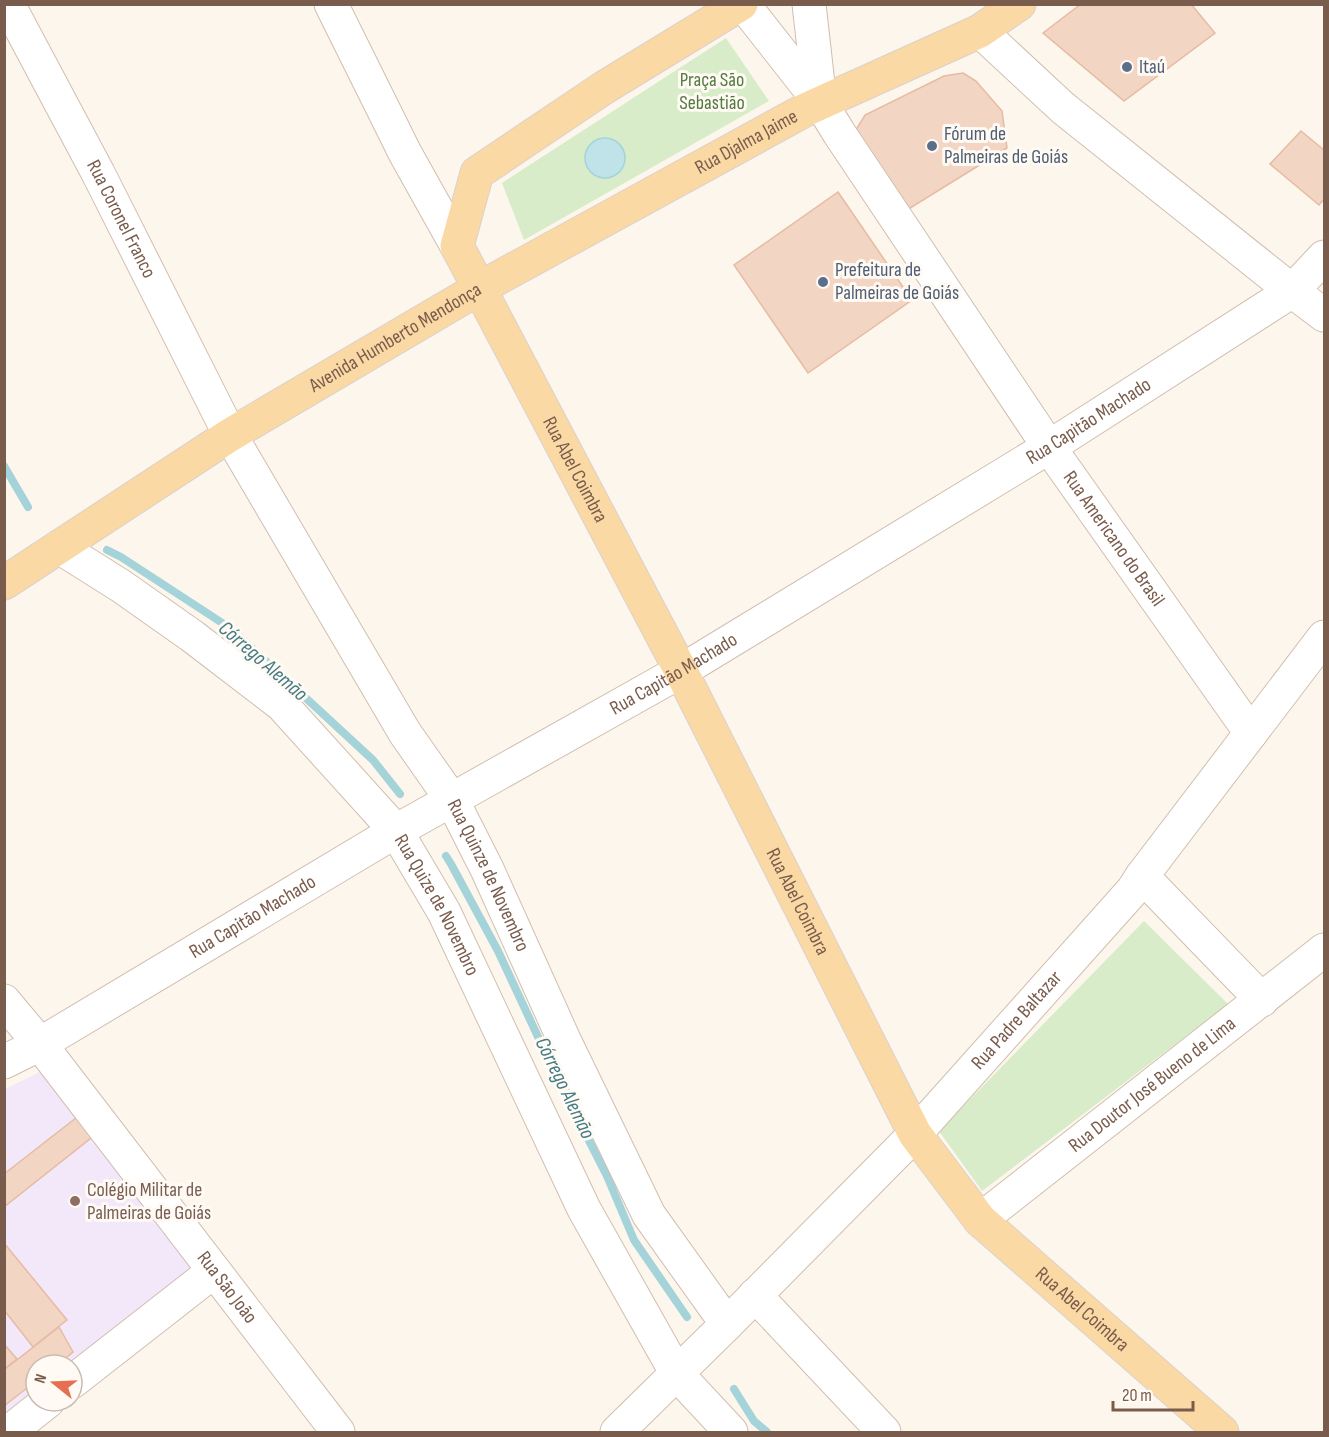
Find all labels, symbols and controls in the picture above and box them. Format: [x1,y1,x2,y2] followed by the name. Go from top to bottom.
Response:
[1139,55,1165,79] place label: Itaú
[1120,60,1134,74] marker: Itaú
[679,68,745,115] park label: Praça São Sebastião
[691,104,802,180] street label: Rua Djalma Jaime
[944,122,1068,169] place label: Fórum de Palmeiras de Goiás
[925,139,939,153] marker: Fórum de Palmeiras de Goiás
[81,156,161,282] street label: Rua Coronel Franco
[835,258,959,305] place label: Prefeitura de Palmeiras de Goiás
[816,275,830,289] marker: Prefeitura de Palmeiras de Goiás
[304,278,486,398] street label: Avenida Humberto Mendonça
[1022,373,1156,470] street label: Rua Capitão Machado
[537,412,613,527] street label: Rua Abel Coimbra
[1058,466,1170,611] street label: Rua Americano do Brasil
[213,616,313,707] water label: Córrego Alemão
[606,628,742,720] street label: Rua Capitão Machado
[442,795,535,955] street label: Rua Quinze de Novembro
[389,830,484,980] street label: Rua Quize de Novembro
[761,844,835,959] street label: Rua Abel Coimbra
[185,870,320,964] street label: Rua Capitão Machado
[966,966,1067,1075] street label: Rua Padre Baltazar
[1064,1012,1241,1158] street label: Rua Doutor José Bueno de Lima
[530,1033,600,1143] water label: Córrego Alemão
[87,1178,211,1225] place label: Colégio Militar de Palmeiras de Goiás
[68,1194,82,1208] marker: Colégio Militar de Palmeiras de Goiás
[192,1247,262,1328] street label: Rua São João
[1030,1262,1134,1357] street label: Rua Abel Coimbra
[24,1353,84,1413] north arrow
[31,1372,52,1386] text: N
[1113,1374,1192,1412] scale bar
[1122,1385,1152,1406] text: 20 m

